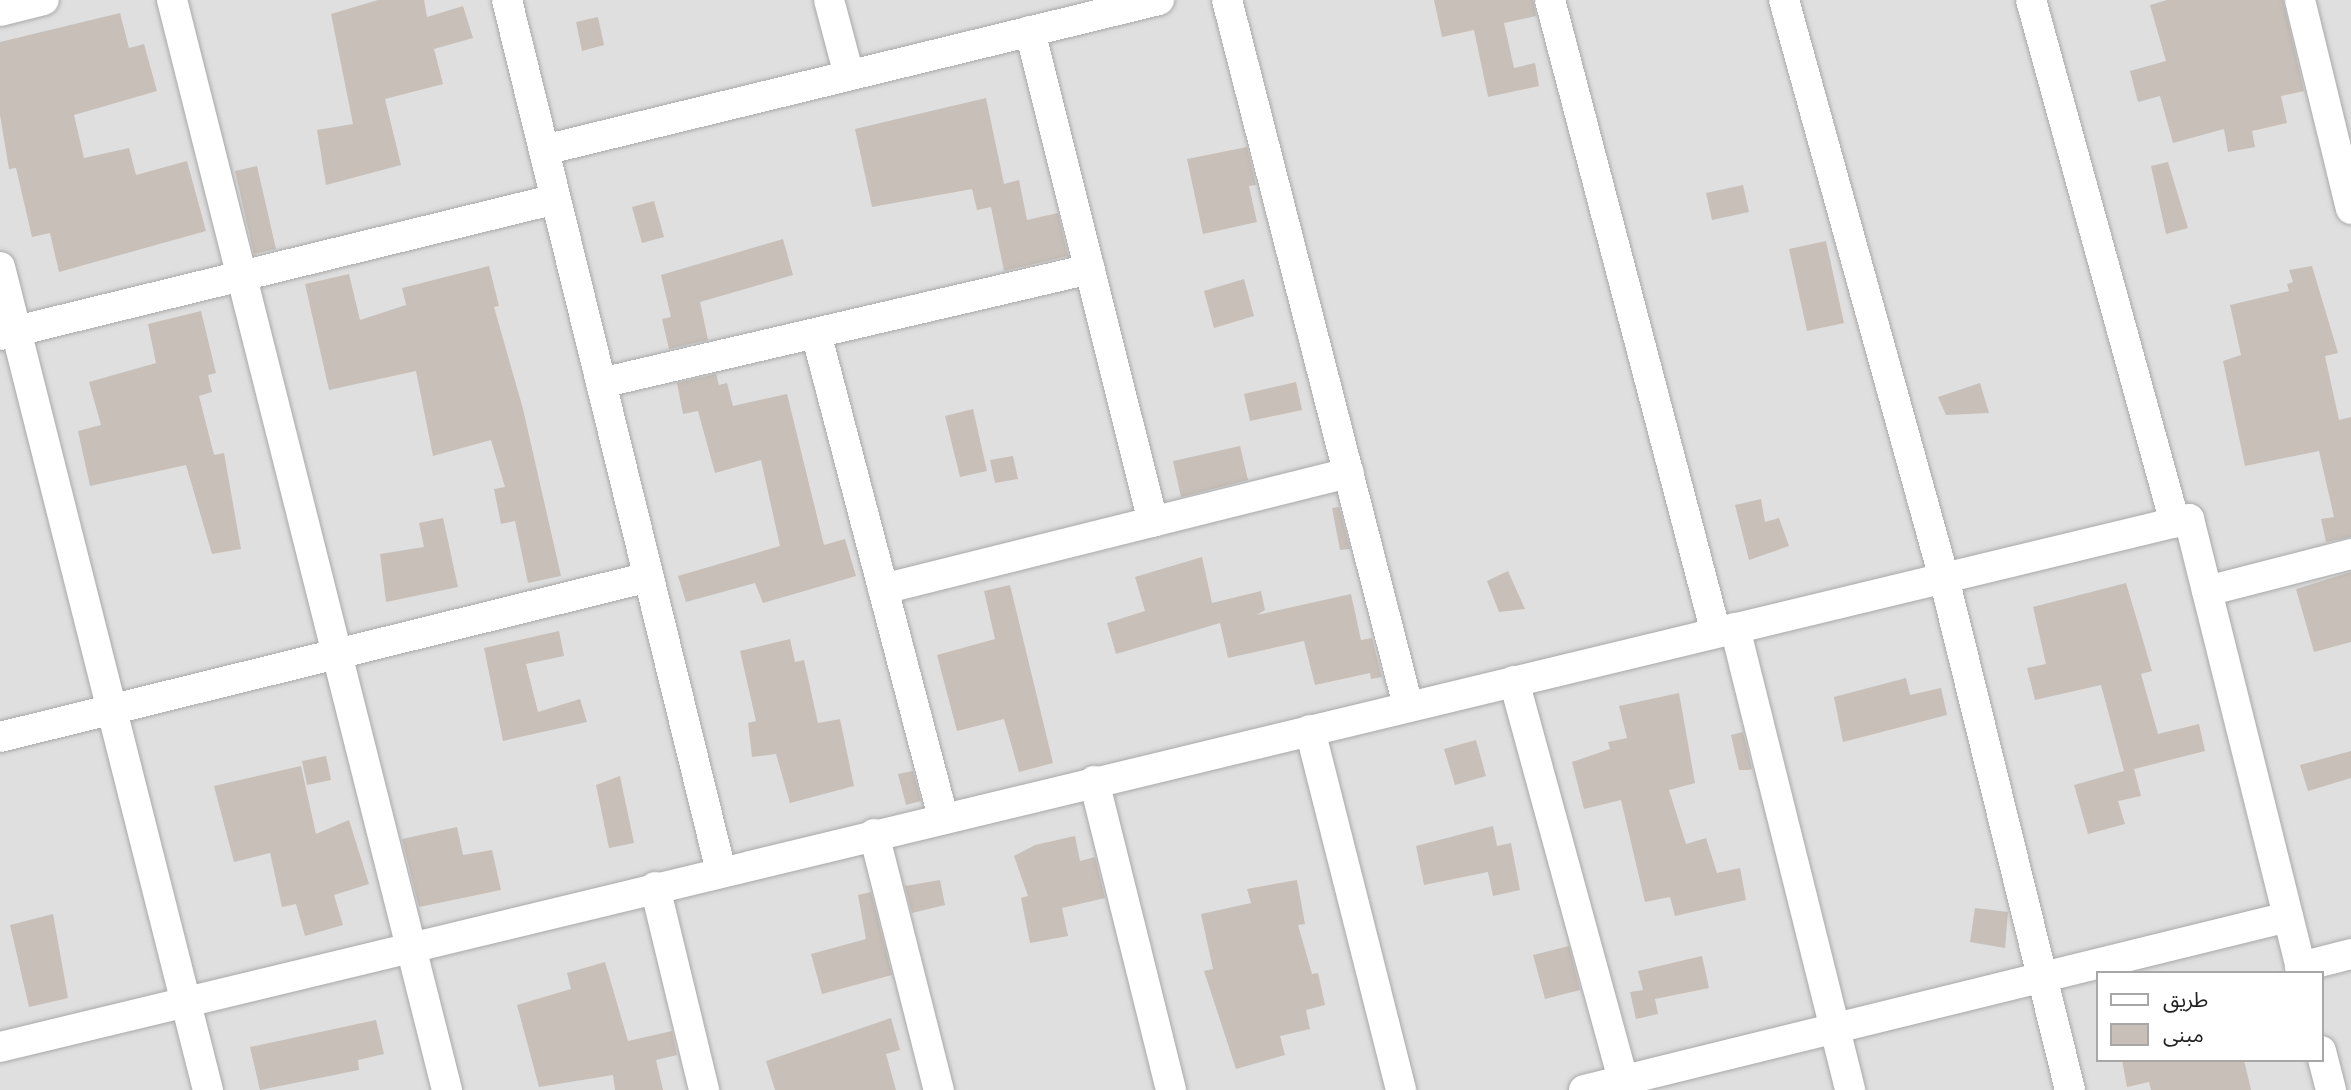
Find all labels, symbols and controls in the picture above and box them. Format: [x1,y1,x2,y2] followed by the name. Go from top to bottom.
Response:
[2096,971,2323,1062] legend
[2163,988,2208,1013] text: طريق
[2163,1023,2204,1048] text: مبنى

